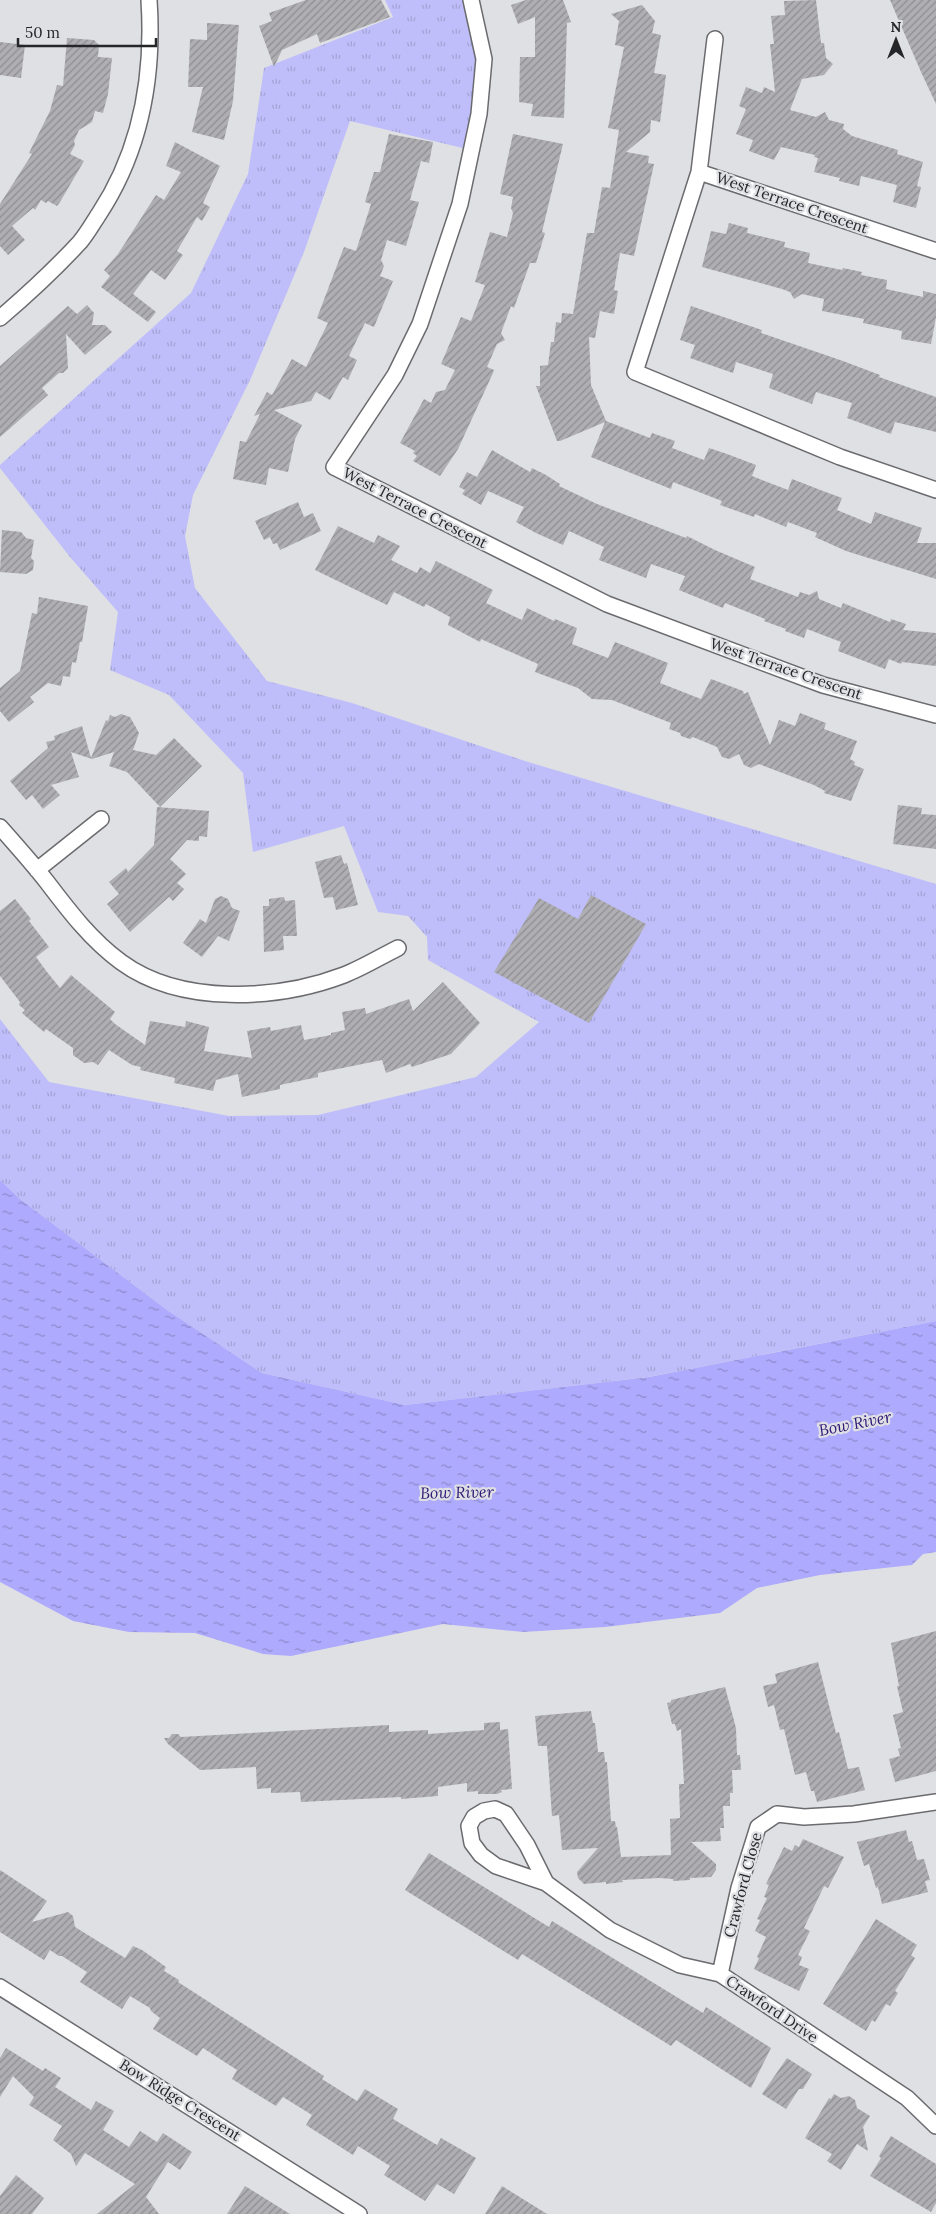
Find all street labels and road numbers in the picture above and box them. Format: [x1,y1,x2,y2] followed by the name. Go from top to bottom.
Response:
[714,168,871,238] street label: West Terrace Crescent
[340,463,491,552] street label: West Terrace Crescent
[708,634,865,704] street label: West Terrace Crescent
[719,1830,766,1939] street label: Crawford Close
[723,1971,822,2046] street label: Crawford Drive
[116,2055,245,2145] street label: Bow Ridge Crescent

